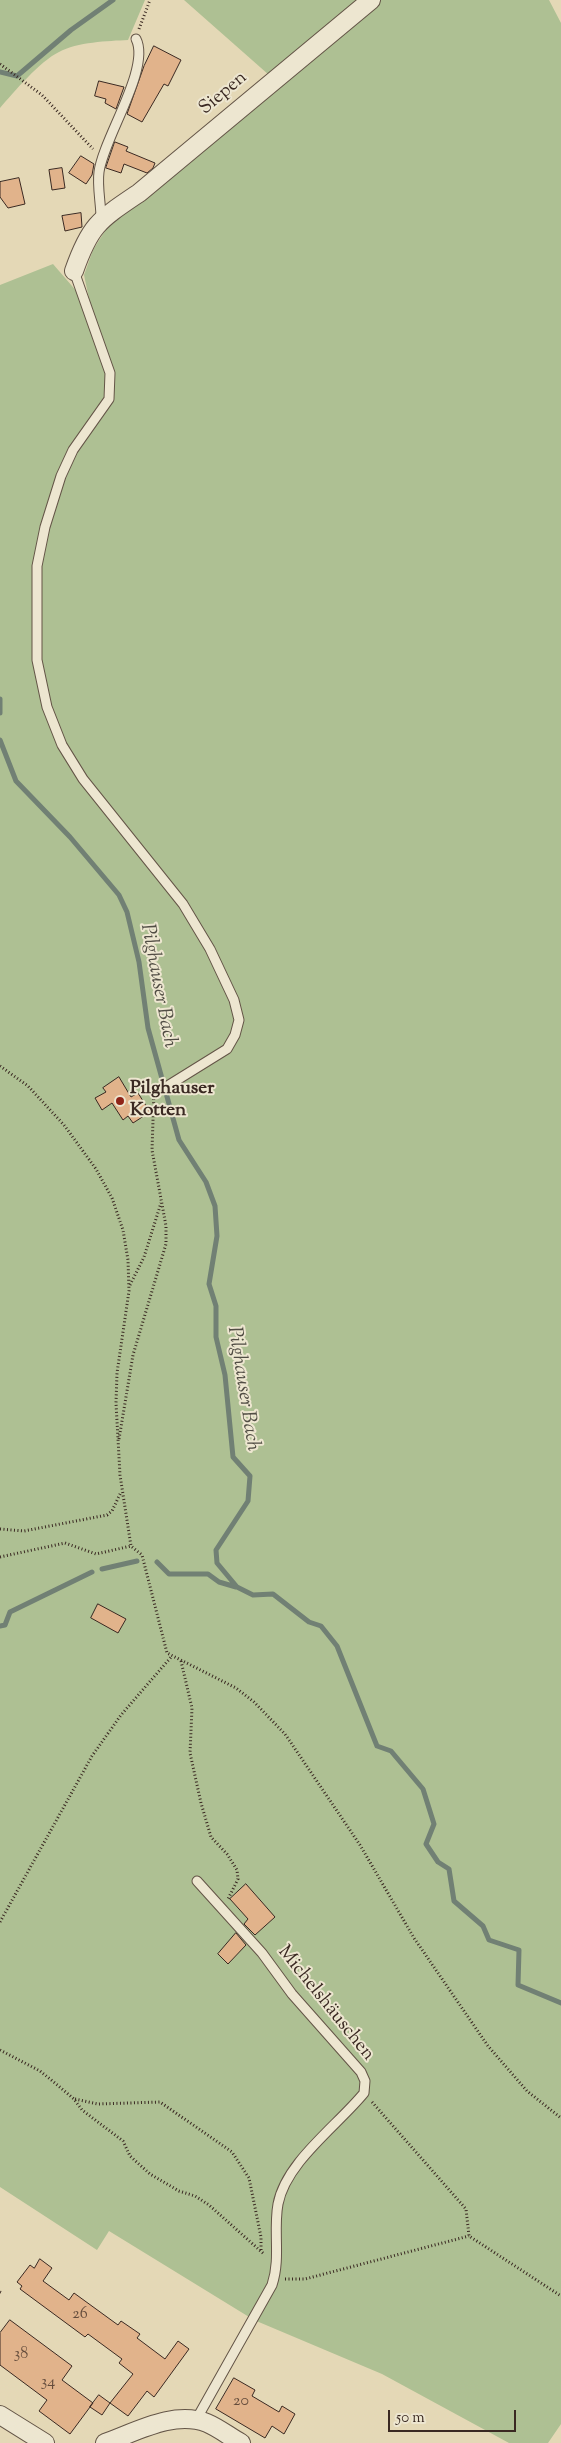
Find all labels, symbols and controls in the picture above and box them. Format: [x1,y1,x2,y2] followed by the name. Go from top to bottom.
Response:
[195,67,253,121] street label: Siepen
[133,922,181,1050] water label: Pilghauser Bach
[130,1079,214,1123] place label: Pilghauser Kotten
[114,1095,126,1107] marker: Pilghauser Kotten
[220,1325,264,1453] water label: Pilghauser Bach
[272,1942,378,2066] street label: Michelshäuschen
[72,2305,88,2325] house number: 26
[14,2345,28,2365] house number: 38
[41,2373,55,2393] house number: 34
[233,2392,249,2412] house number: 20
[391,2400,518,2432] scale bar
[396,2408,425,2429] text: 50 m

